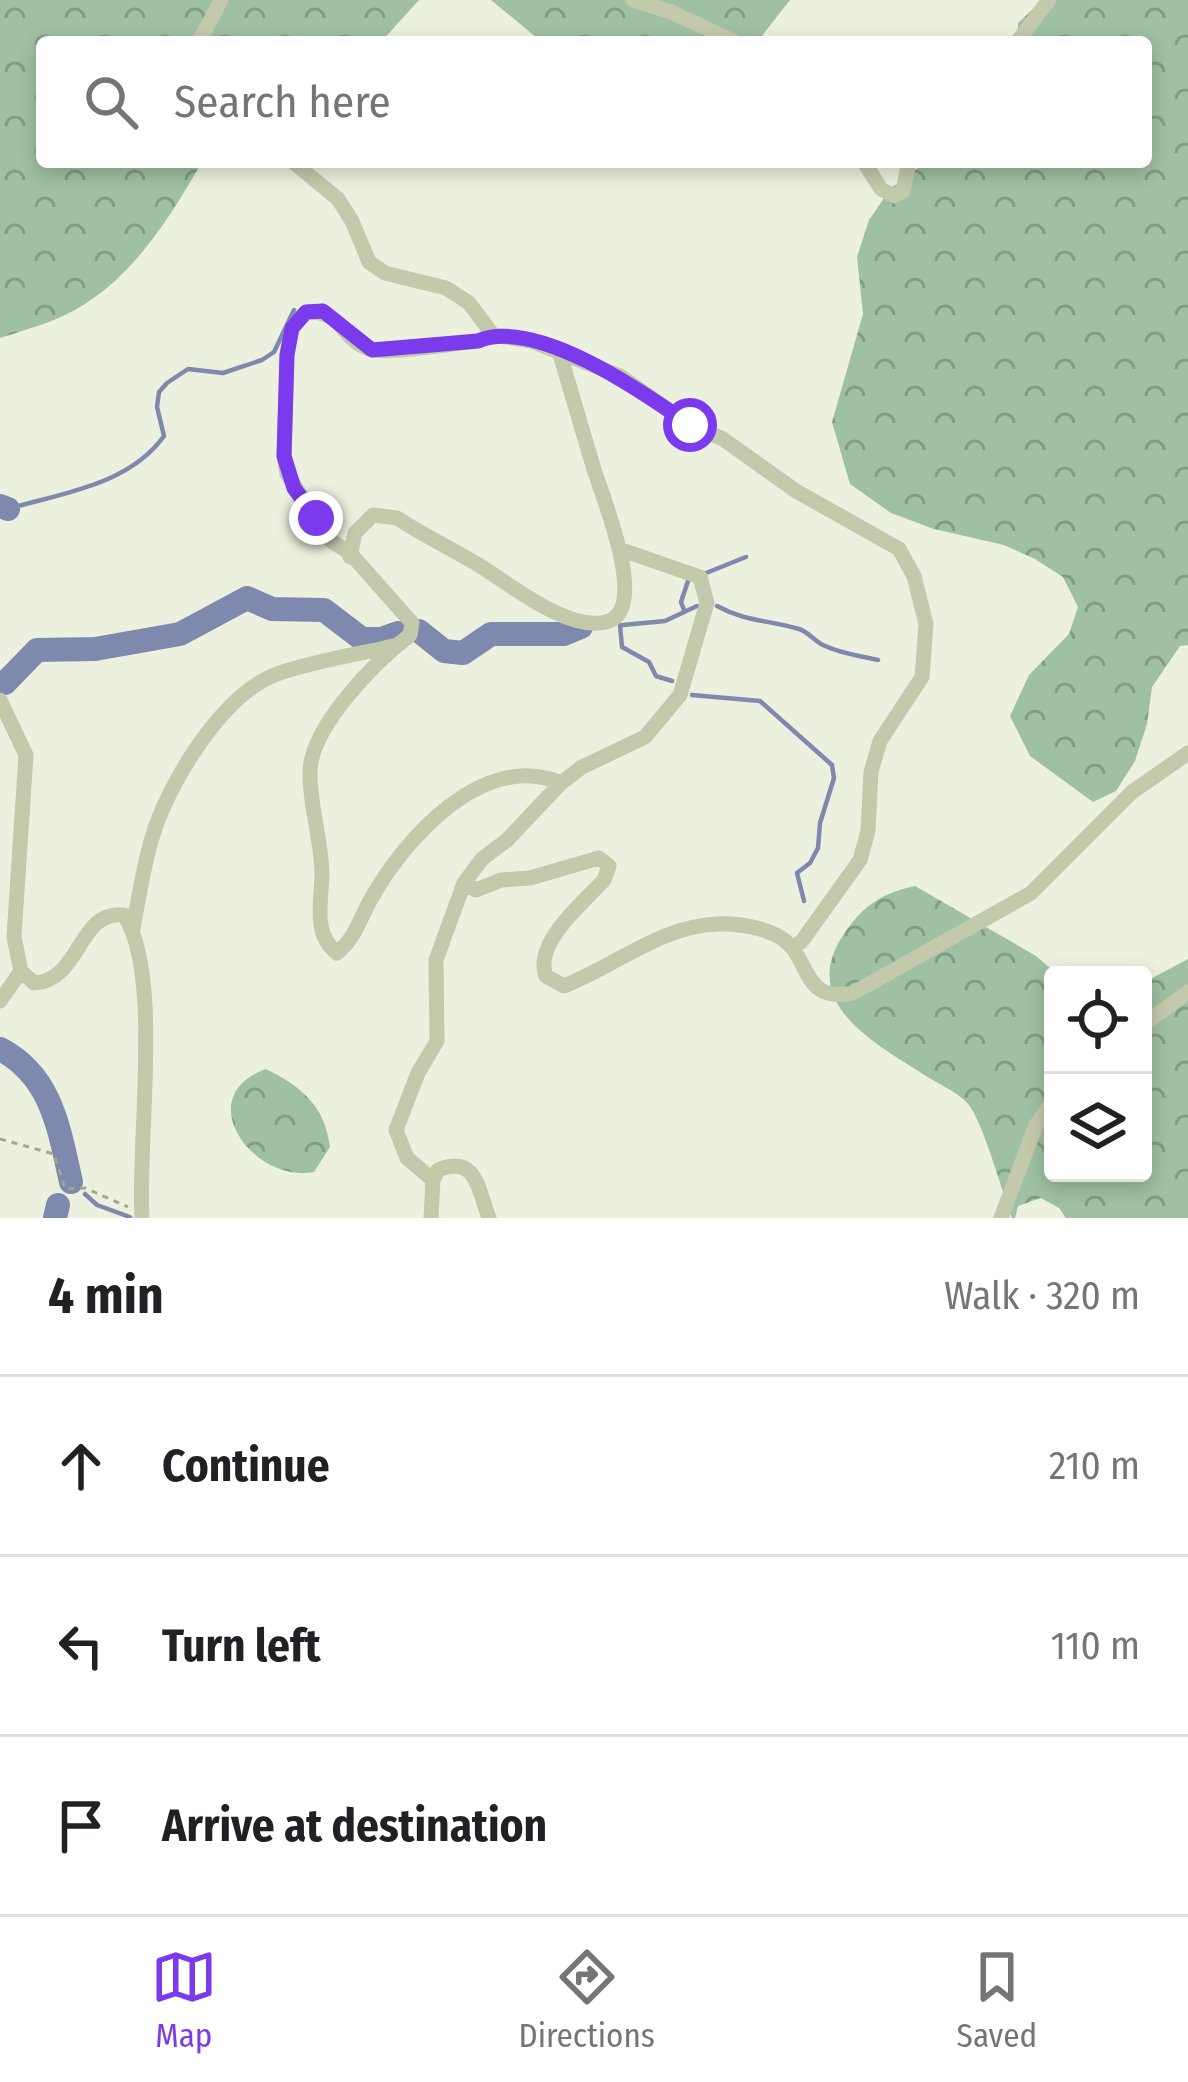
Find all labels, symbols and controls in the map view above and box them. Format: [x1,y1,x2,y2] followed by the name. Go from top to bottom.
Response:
[36,36,1152,168] search box
[78,69,144,135] icon: search
[174,75,391,129] text: Search here
[663,398,717,452] route start
[289,491,343,545] route end
[1044,966,1152,1182] map controls
[1044,966,1152,1074] button: locate
[1044,1074,1152,1182] button: layers
[48,1265,164,1327] text: 4 min
[944,1273,1140,1319] text: Walk · 320 m
[48,1433,114,1499] icon: ahead
[162,1439,330,1493] text: Continue
[1049,1443,1140,1489] text: 210 m
[48,1613,114,1679] icon: left
[162,1619,321,1673] text: Turn left
[1051,1623,1140,1669] text: 110 m
[48,1793,114,1859] icon: arrive
[162,1799,547,1853] text: Arrive at destination
[151,1944,217,2056] tab: Map
[518,1944,655,2056] tab: Directions
[957,1944,1037,2056] tab: Saved

